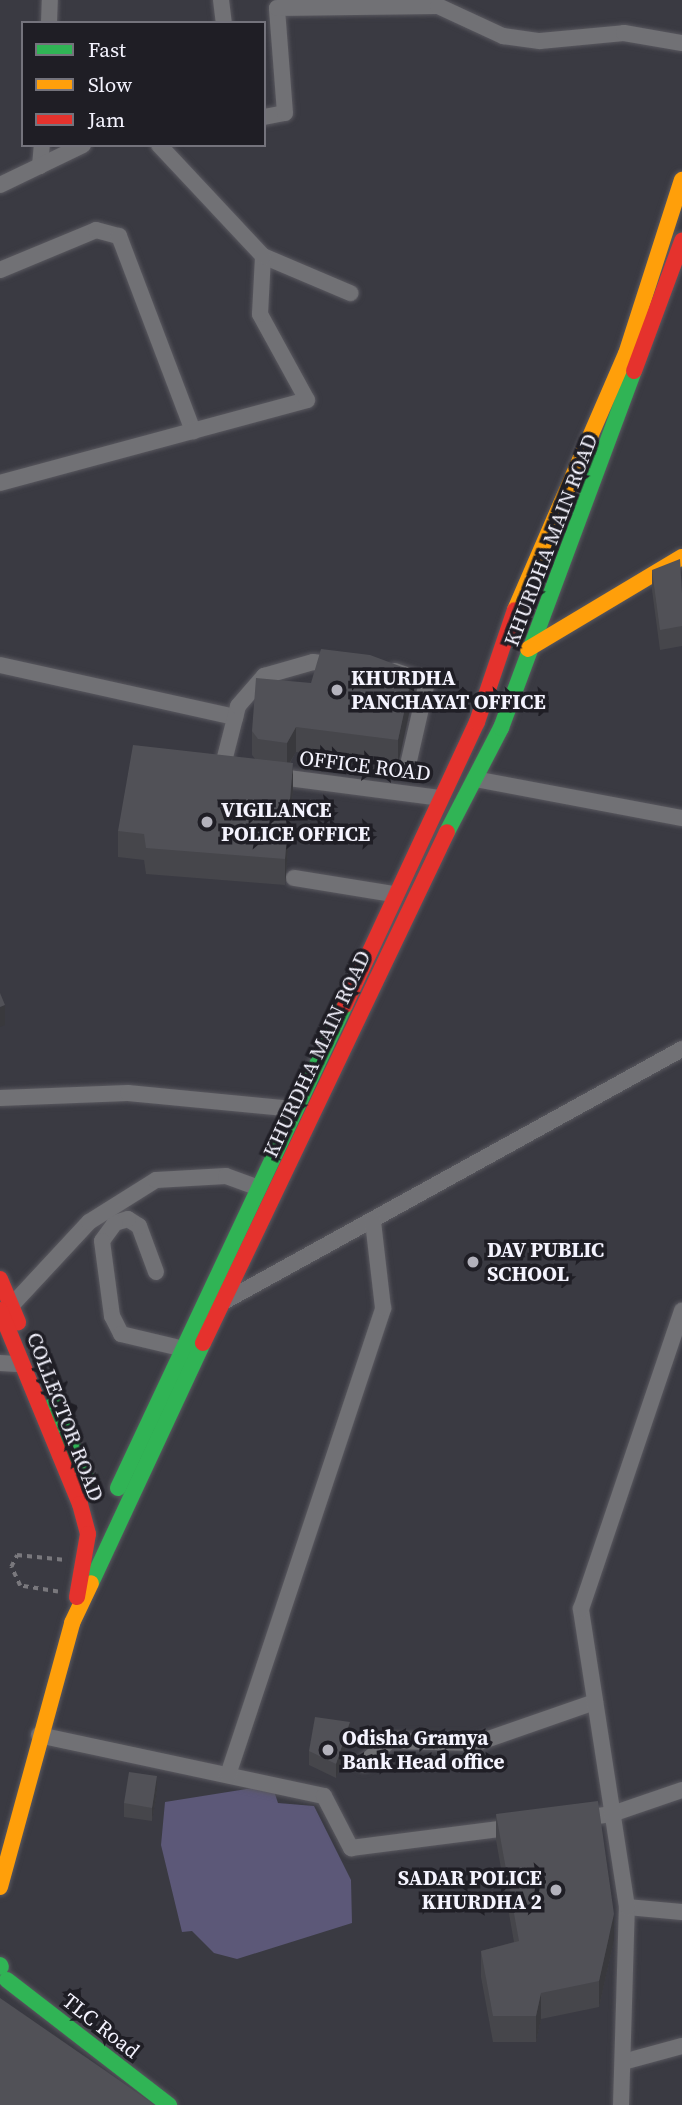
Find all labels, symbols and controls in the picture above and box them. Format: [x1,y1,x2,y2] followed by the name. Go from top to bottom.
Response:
[21,21,266,147] legend
[88,35,126,64] text: Fast
[88,70,132,99] text: Slow
[88,105,125,134] text: Jam
[499,430,603,650] street label: KHURDHA MAIN ROAD
[351,665,546,715] place label: KHURDHA PANCHAYAT OFFICE
[329,682,345,698] marker: KHURDHA PANCHAYAT OFFICE
[298,745,432,787] street label: OFFICE ROAD
[221,797,370,847] place label: VIGILANCE POLICE OFFICE
[199,814,215,830] marker: VIGILANCE POLICE OFFICE
[258,947,376,1161] street label: KHURDHA MAIN ROAD
[487,1237,605,1287] place label: DAV PUBLIC SCHOOL
[465,1254,481,1270] marker: DAV PUBLIC SCHOOL
[21,1329,109,1505] street label: COLLECTOR ROAD
[342,1725,504,1775] place label: Odisha Gramya Bank Head office
[320,1742,336,1758] marker: Odisha Gramya Bank Head office
[398,1865,542,1915] place label: SADAR POLICE KHURDHA 2
[548,1882,564,1898] marker: SADAR POLICE KHURDHA 2
[58,1988,144,2064] street label: TLC Road

